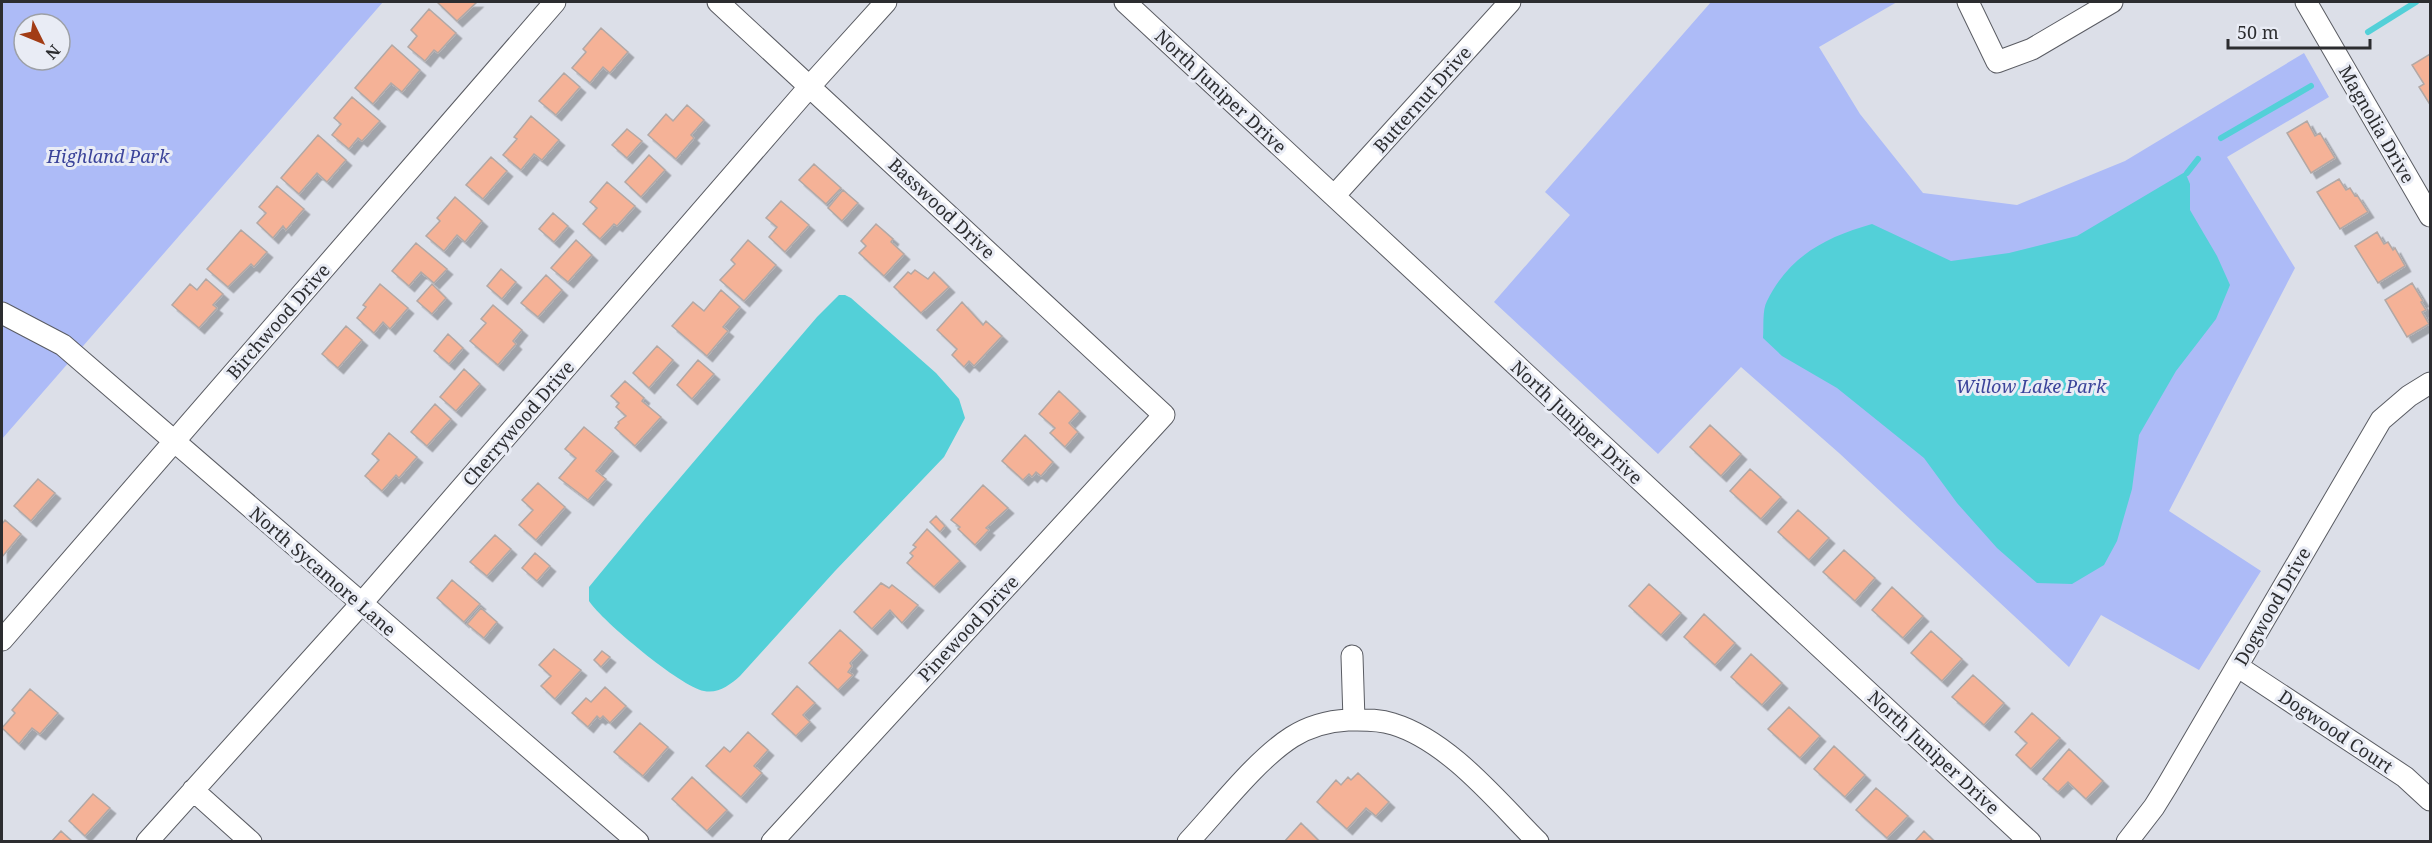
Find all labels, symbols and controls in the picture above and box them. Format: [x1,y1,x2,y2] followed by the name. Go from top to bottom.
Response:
[12,12,72,72] north arrow
[2228,12,2370,50] scale bar
[2237,20,2279,44] text: 50 m
[1150,24,1292,158] street label: North Juniper Drive
[40,40,65,65] text: N
[1368,41,1476,157] street label: Butternut Drive
[2334,61,2420,187] street label: Magnolia Drive
[46,144,170,168] park label: Highland Park
[884,152,1000,264] street label: Basswood Drive
[221,258,335,384] street label: Birchwood Drive
[457,355,579,491] street label: Cherrywood Drive
[1506,355,1648,489] street label: North Juniper Drive
[1956,374,2107,398] park label: Willow Lake Park
[245,501,401,641] street label: North Sycamore Lane
[2228,543,2316,669] street label: Dogwood Drive
[912,570,1024,686] street label: Pinewood Drive
[2274,684,2398,778] street label: Dogwood Court
[1863,685,2005,819] street label: North Juniper Drive

